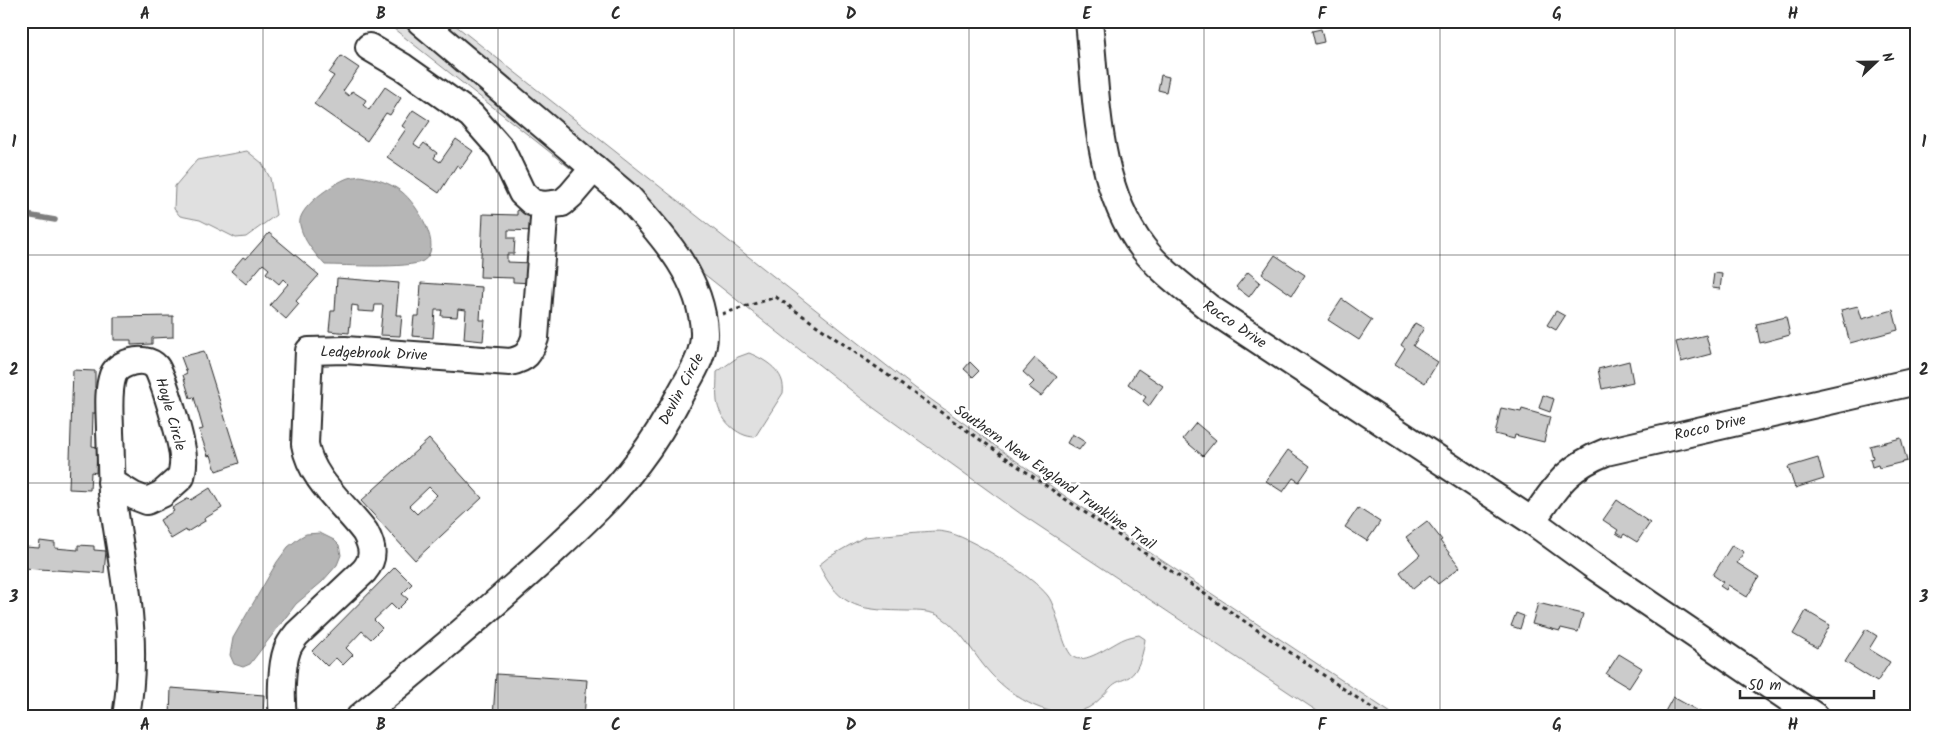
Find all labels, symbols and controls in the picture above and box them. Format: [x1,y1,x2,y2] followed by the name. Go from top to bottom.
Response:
[140,2,150,27] text: A
[376,2,386,27] text: B
[611,2,621,27] text: C
[846,2,857,27] text: D
[1083,2,1093,27] text: E
[1318,2,1328,27] text: F
[1552,2,1562,27] text: G
[1788,2,1798,27] text: H
[1850,38,1900,88] north arrow
[1875,49,1899,66] text: N
[12,130,17,155] text: 1
[1922,130,1927,155] text: 1
[1197,294,1272,355] street label: Rocco Drive
[320,340,428,368] street label: Ledgebrook Drive
[653,349,711,430] street label: Devlin Circle
[9,358,19,383] text: 2
[1919,358,1929,383] text: 2
[148,375,192,454] street label: Hoyle Circle
[949,399,1160,557] street label: Southern New England Trunkline Trail
[1672,408,1749,448] street label: Rocco Drive
[9,585,19,610] text: 3
[1919,585,1929,610] text: 3
[1740,668,1874,700] scale bar
[1748,674,1782,698] text: 50 m
[140,713,150,738] text: A
[376,713,386,738] text: B
[611,713,621,738] text: C
[846,713,857,738] text: D
[1083,713,1093,738] text: E
[1318,713,1328,738] text: F
[1552,713,1562,738] text: G
[1788,713,1798,738] text: H

